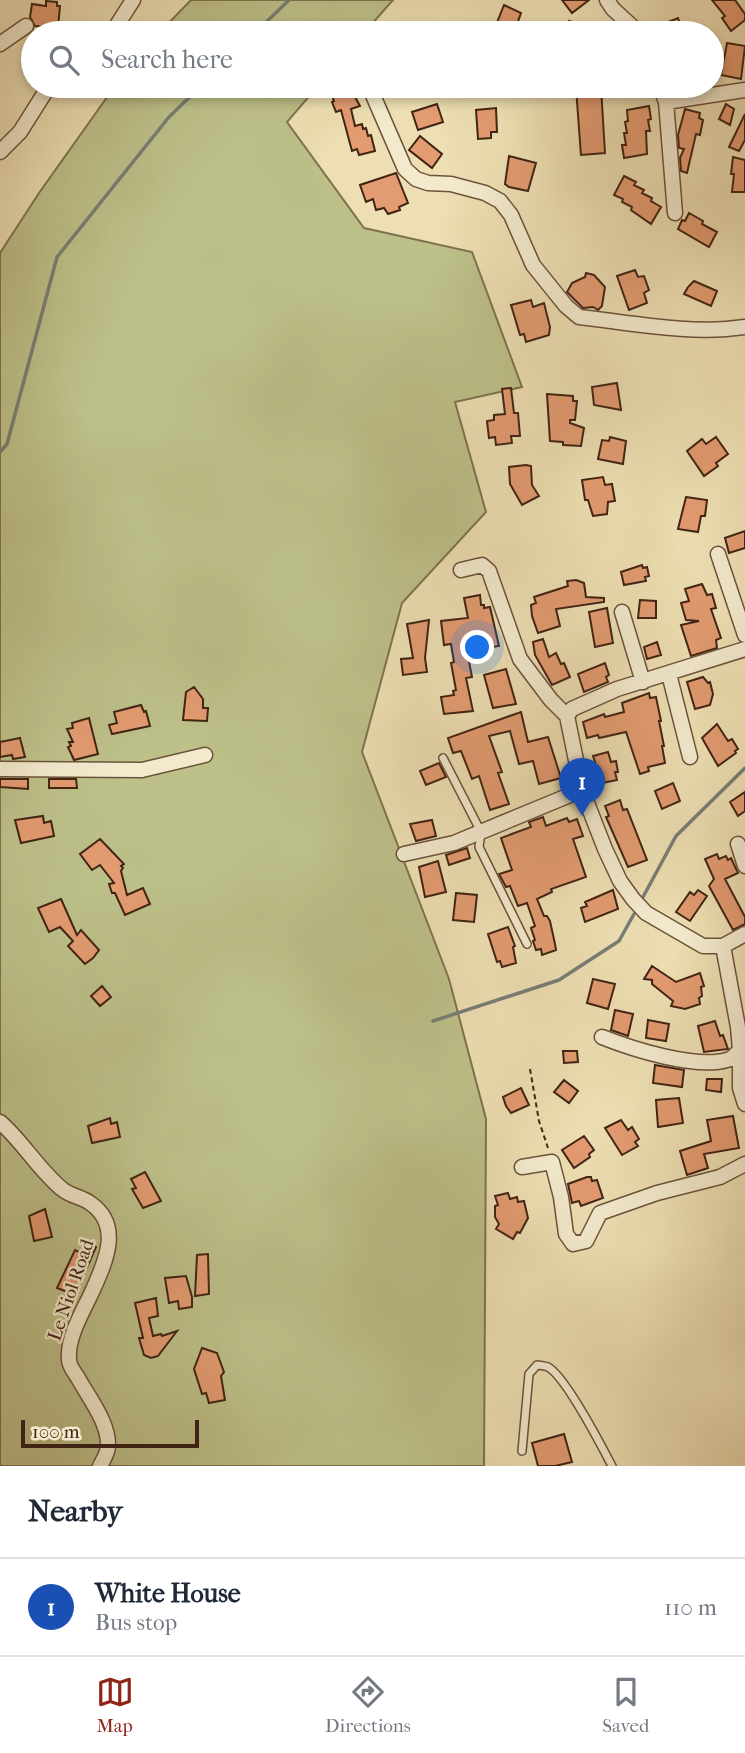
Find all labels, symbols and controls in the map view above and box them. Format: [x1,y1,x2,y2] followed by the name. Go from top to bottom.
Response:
[21,21,724,98] search box
[45,41,83,79] icon: search
[101,44,233,75] text: Search here
[460,630,494,664] your location
[559,758,605,816] pin: 1
[43,1236,99,1344] street label: Le Niol Road
[21,1417,200,1449] scale bar
[32,1421,80,1443] text: 100 m
[28,1494,123,1529] text: Nearby
[95,1578,241,1609] text: White House
[47,1594,55,1621] text: 1
[664,1594,717,1621] text: 110 m
[95,1609,177,1636] text: Bus stop
[96,1673,134,1737] tab: Map
[325,1673,411,1737] tab: Directions
[602,1673,649,1737] tab: Saved

